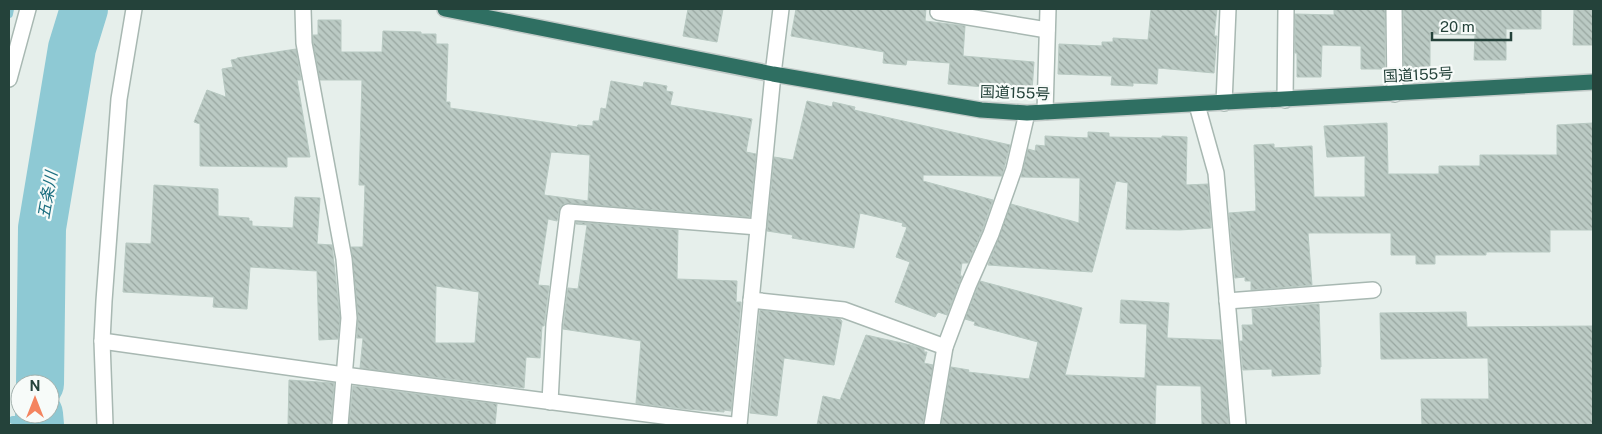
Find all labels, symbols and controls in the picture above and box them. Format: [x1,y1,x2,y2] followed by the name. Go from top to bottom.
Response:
[1432,10,1511,42] scale bar
[1440,18,1475,35] text: 20 m
[1382,64,1454,85] street label: 国道155号
[980,83,1050,102] street label: 国道155号
[34,168,61,220] water label: 五条川
[10,374,60,424] north arrow
[30,378,40,394] text: N

